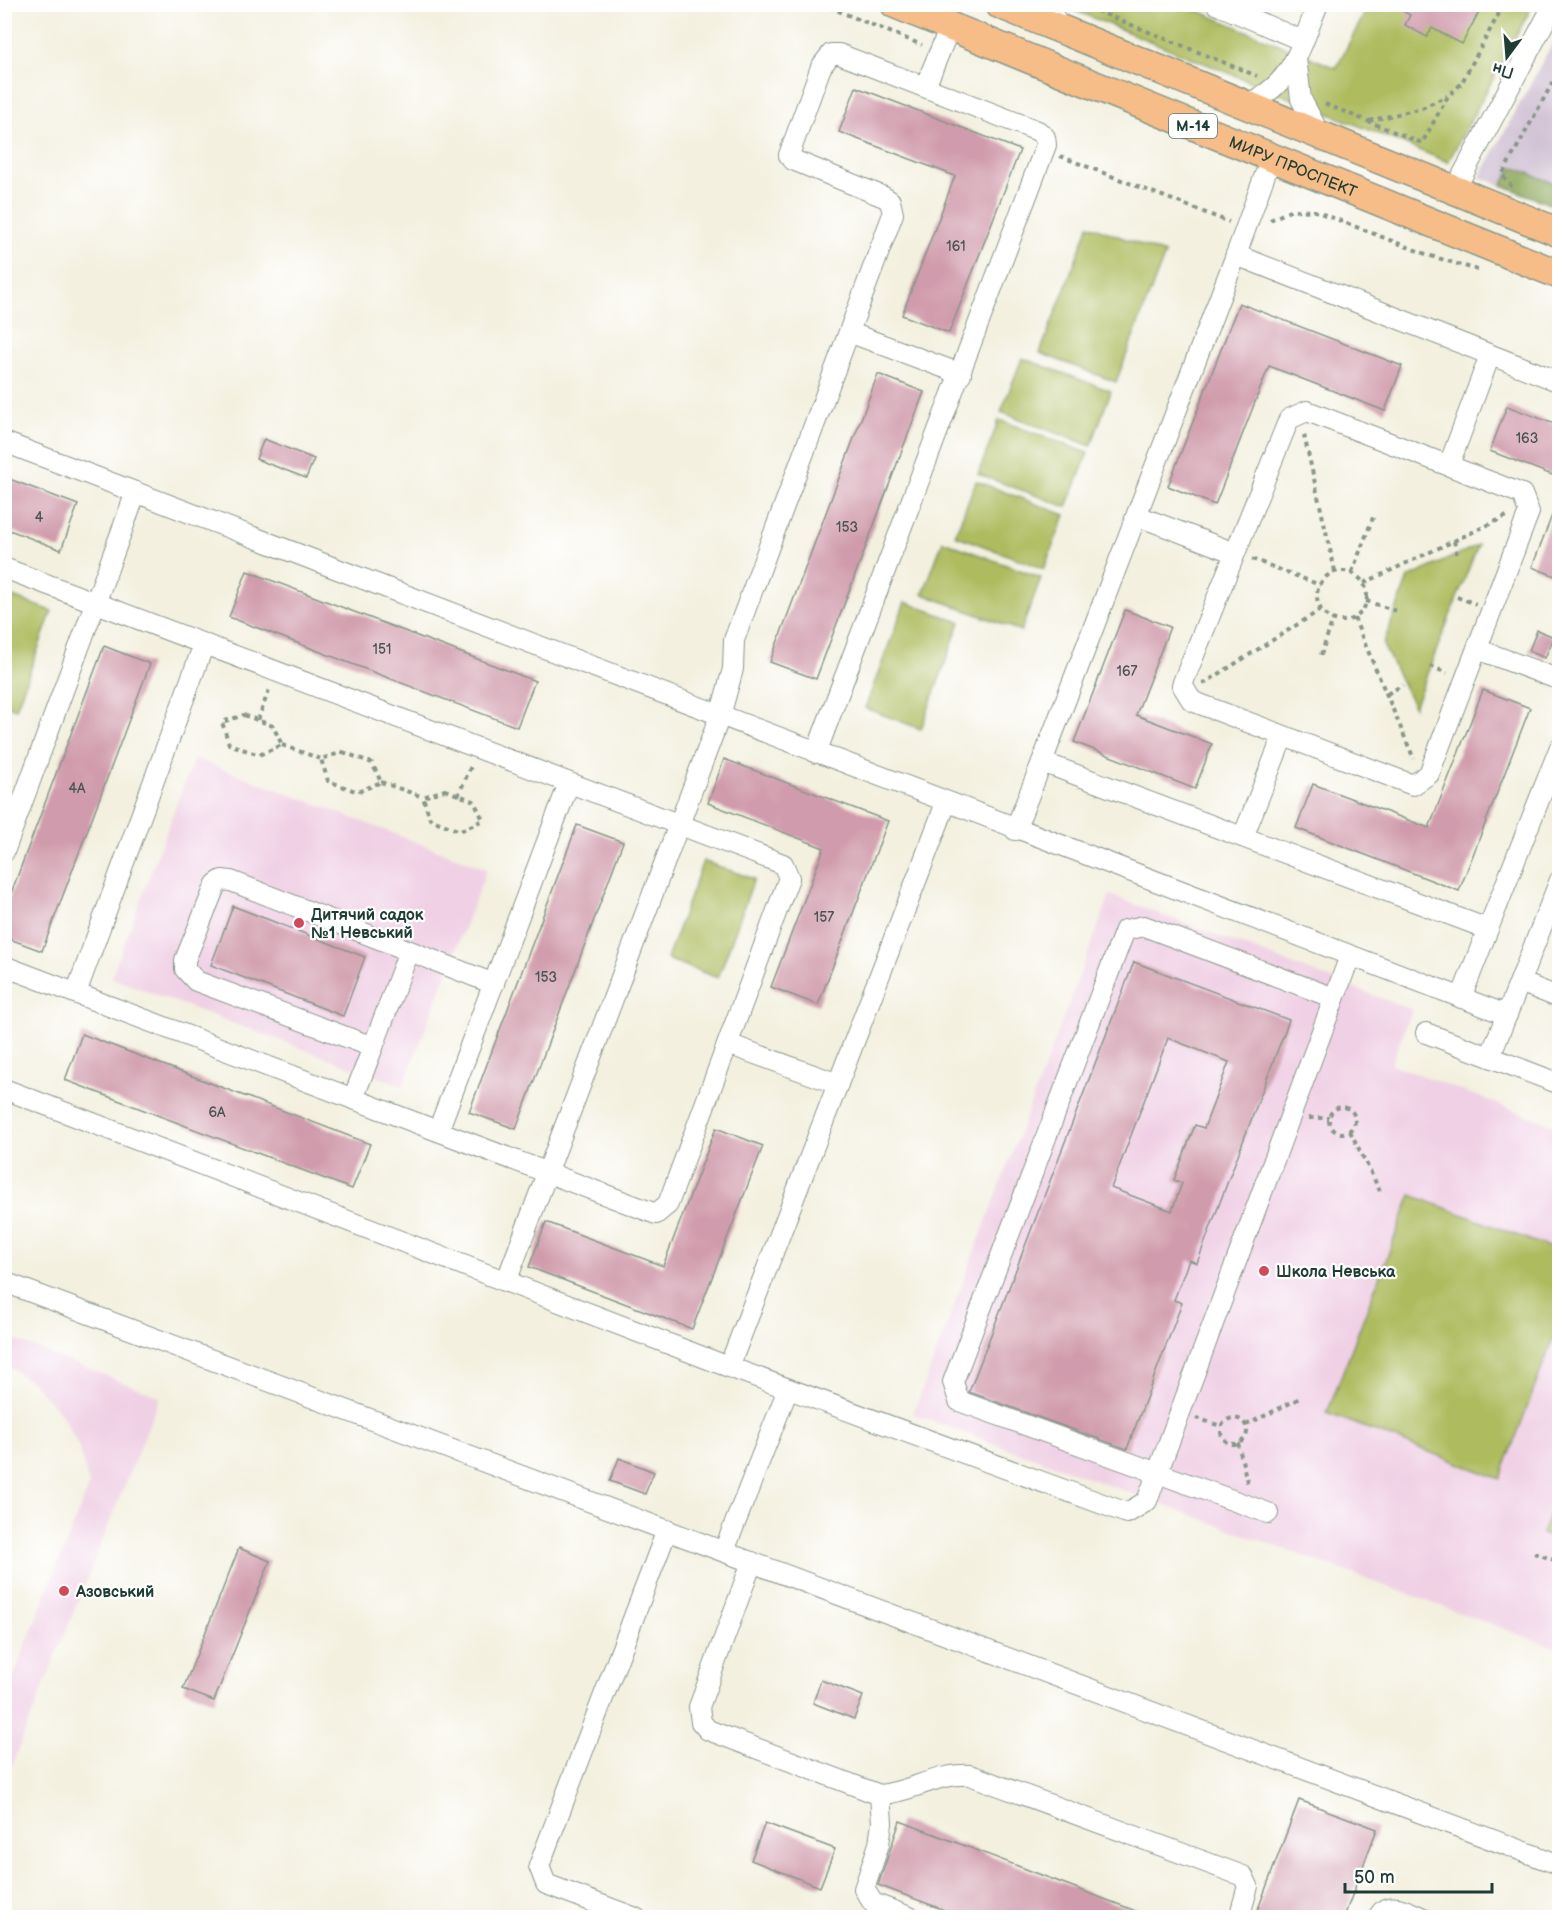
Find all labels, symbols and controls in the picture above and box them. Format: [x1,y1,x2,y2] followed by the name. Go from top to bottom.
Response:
[1477,27,1537,87] north arrow
[1490,58,1516,82] text: Пн
[1169,114,1217,138] road number: М-14
[1226,133,1360,203] street label: МИРУ ПРОСПЕКТ
[946,238,966,255] house number: 161
[1516,430,1538,447] house number: 163
[35,509,44,526] house number: 4
[836,519,858,536] house number: 153
[373,641,391,658] house number: 151
[1117,663,1138,680] house number: 167
[68,780,86,797] house number: 4А
[311,906,424,943] place label: Дитячий садок №1 Невський
[814,909,834,926] house number: 157
[292,916,306,930] marker: Дитячий садок №1 Невський
[535,969,557,986] house number: 153
[208,1104,226,1121] house number: 6А
[1276,1263,1396,1282] place label: Школа Невська
[1257,1264,1271,1278] marker: Школа Невська
[75,1583,154,1602] place label: Азовський
[57,1584,71,1598] marker: Азовський
[1345,1856,1492,1894] scale bar
[1354,1867,1395,1888] text: 50 m

